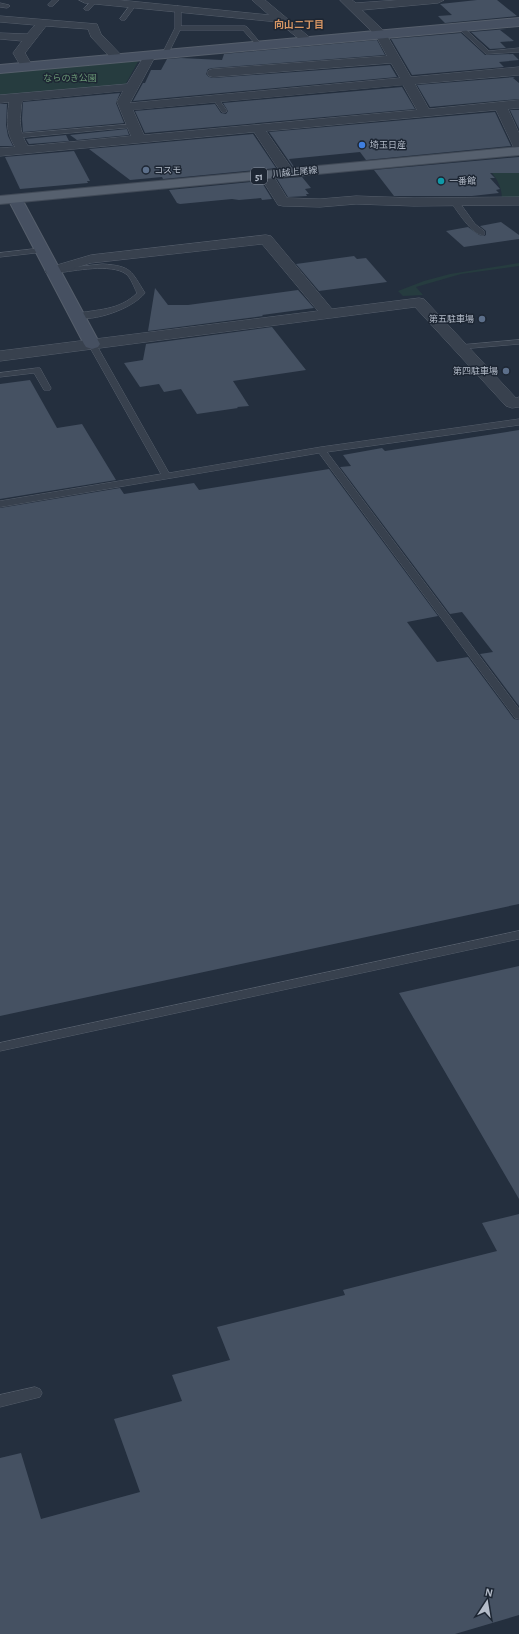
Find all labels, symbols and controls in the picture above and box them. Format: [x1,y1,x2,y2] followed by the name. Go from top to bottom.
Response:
[274,19,324,30] district label: 向山二丁目
[43,73,97,83] park label: ならのき公園
[357,140,367,150] marker: 埼玉日産
[370,140,406,150] place label: 埼玉日産
[141,165,151,175] marker: コスモ
[272,165,319,179] street label: 川越上尾線
[154,166,181,175] place label: コスモ
[251,168,267,184] road number: 51
[436,176,446,186] marker: 一番館
[449,176,476,186] place label: 一番館
[429,314,474,324] place label: 第五駐車場
[477,314,487,324] marker: 第五駐車場
[453,366,498,376] place label: 第四駐車場
[501,366,511,376] marker: 第四駐車場
[467,1582,507,1622] north arrow
[484,1587,494,1599] text: N

